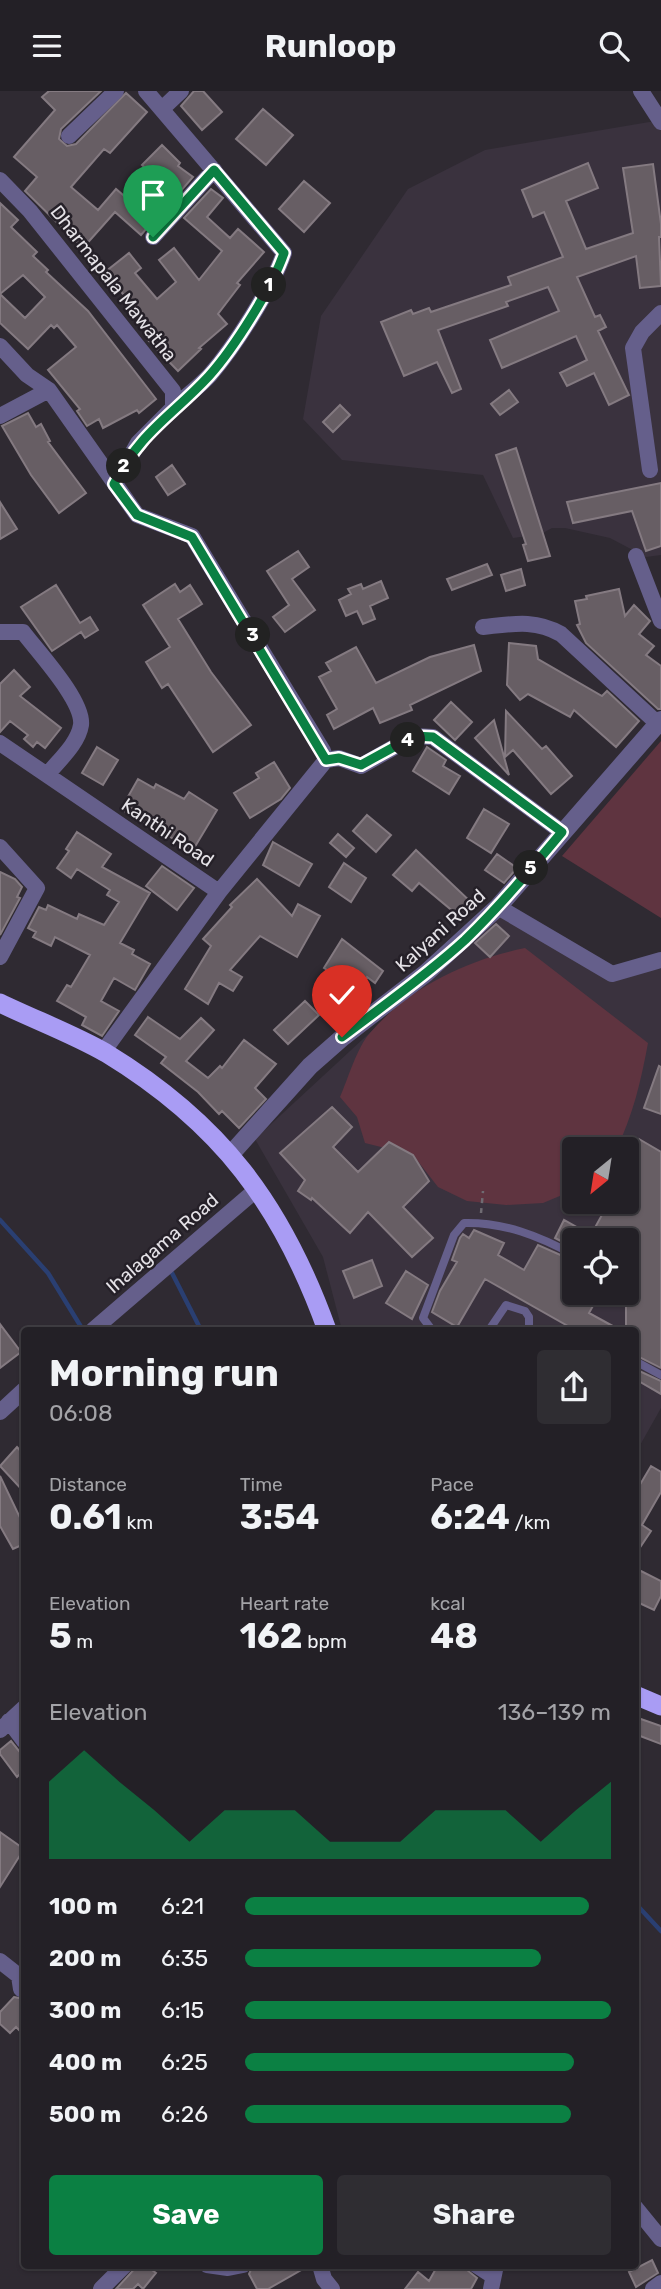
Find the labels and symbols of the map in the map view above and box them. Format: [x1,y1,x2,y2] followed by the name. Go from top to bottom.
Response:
[123,165,183,237] pin
[46,201,182,366] street label: Dharmapala Mawatha
[252,267,286,303] pin: 1
[106,449,142,483] pin: 2
[236,617,270,653] pin: 3
[390,723,426,757] pin: 4
[117,793,218,872] street label: Kanthi Road
[514,851,548,885] pin: 5
[391,884,490,977] street label: Kalyani Road
[312,965,372,1037] pin
[562,1137,639,1215] north arrow
[101,1188,223,1298] street label: Ihalagama Road

